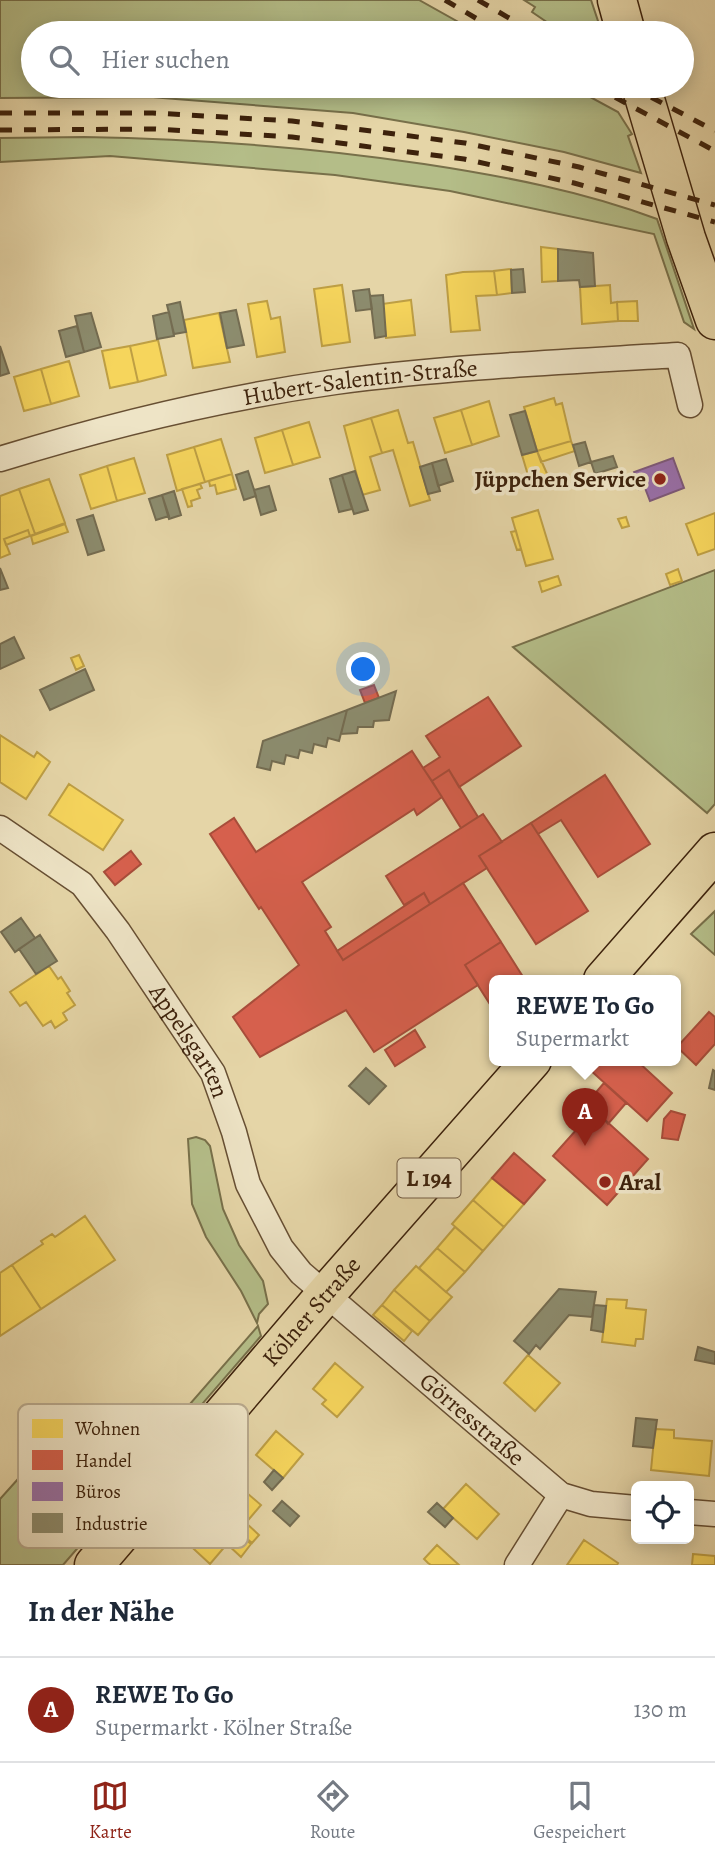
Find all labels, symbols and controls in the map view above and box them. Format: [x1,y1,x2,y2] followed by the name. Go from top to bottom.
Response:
[21,21,694,98] search box
[45,41,83,79] icon: search
[101,42,230,77] text: Hier suchen
[240,352,478,413] street label: Hubert-Salentin-Straße
[475,463,646,495] place label: Jüppchen Service
[652,471,668,487] marker: Jüppchen Service
[346,652,380,686] your location
[489,975,681,1066] popup
[141,977,237,1102] street label: Appelsgarten
[516,988,654,1023] text: REWE To Go
[516,1023,629,1054] text: Supermarkt
[562,1088,608,1146] pin: A
[398,1158,460,1198] road number: L 194
[618,1166,662,1198] place label: Aral
[597,1174,613,1190] marker: Aral
[255,1249,368,1373] street label: Kölner Straße
[413,1365,532,1473] street label: Görresstraße
[18,1404,248,1548] legend
[74,1416,140,1442] text: Wohnen
[75,1448,132,1474] text: Handel
[75,1479,121,1505] text: Büros
[631,1481,694,1544] map controls
[631,1481,694,1544] button: locate
[75,1511,148,1537] text: Industrie
[28,1591,174,1631] text: In der Nähe
[95,1677,234,1712] text: REWE To Go
[44,1694,58,1725] text: A
[634,1694,687,1725] text: 130 m
[95,1712,352,1743] text: Supermarkt · Kölner Straße
[89,1777,132,1845] tab: Karte
[310,1777,355,1845] tab: Route
[533,1777,626,1845] tab: Gespeichert

